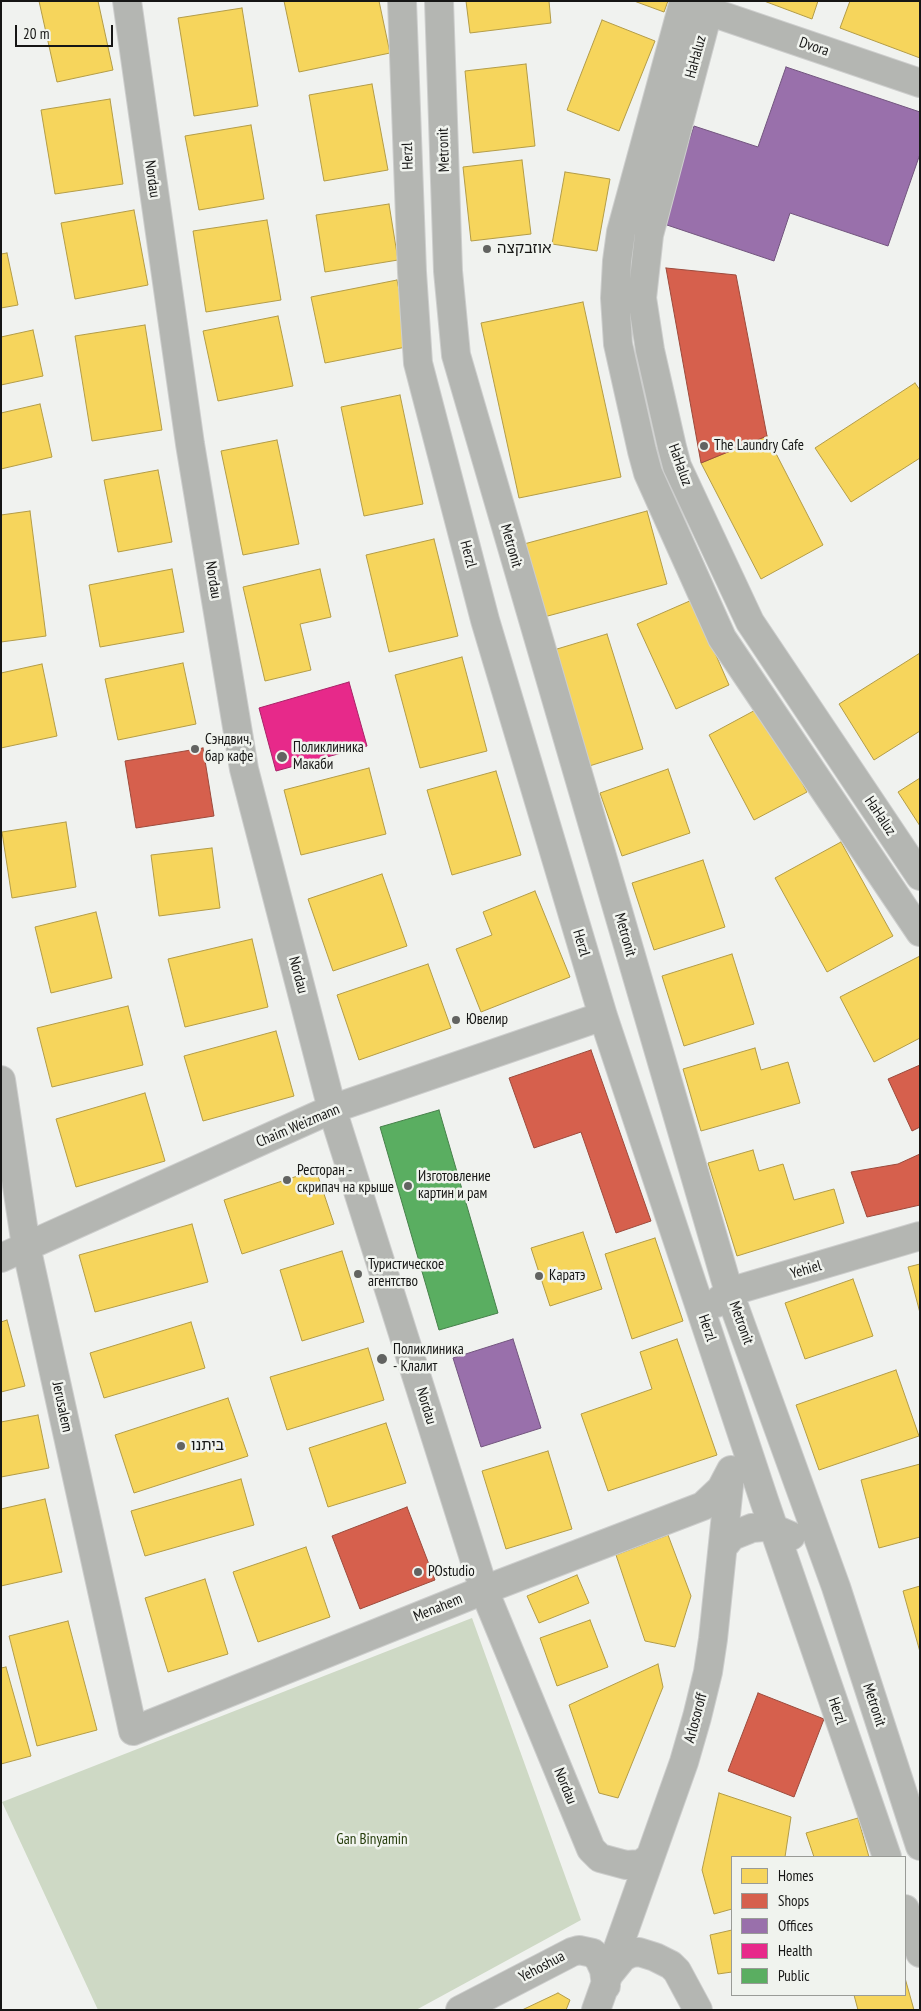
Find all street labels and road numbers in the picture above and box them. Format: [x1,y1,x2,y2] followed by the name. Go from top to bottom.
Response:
[682,34,710,80] street label: HaHaluz
[797,34,831,60] street label: Dvora
[434,127,454,173] street label: Metronit
[399,142,417,170] street label: Herzl
[140,159,164,199] street label: Nordau
[664,441,696,489] street label: HaHaluz
[496,522,526,570] street label: Metronit
[456,539,480,569] street label: Herzl
[201,560,225,600] street label: Nordau
[860,793,900,839] street label: HaHaluz
[610,911,640,959] street label: Metronit
[568,927,594,959] street label: Herzl
[284,954,312,996] street label: Nordau
[254,1100,342,1152] street label: Chaim Weizmann
[788,1257,824,1283] street label: Yehiel
[725,1299,757,1347] street label: Metronit
[694,1312,720,1344] street label: Herzl
[48,1380,76,1434] street label: Jerusalem
[412,1385,440,1427] street label: Nordau
[411,1590,465,1626] street label: Menahem
[859,1681,889,1729] street label: Metronit
[681,1691,711,1745] street label: Arlosoroff
[824,1695,850,1727] street label: Herzl
[550,1765,580,1807] street label: Nordau
[516,1948,568,1986] street label: Yehoshua

